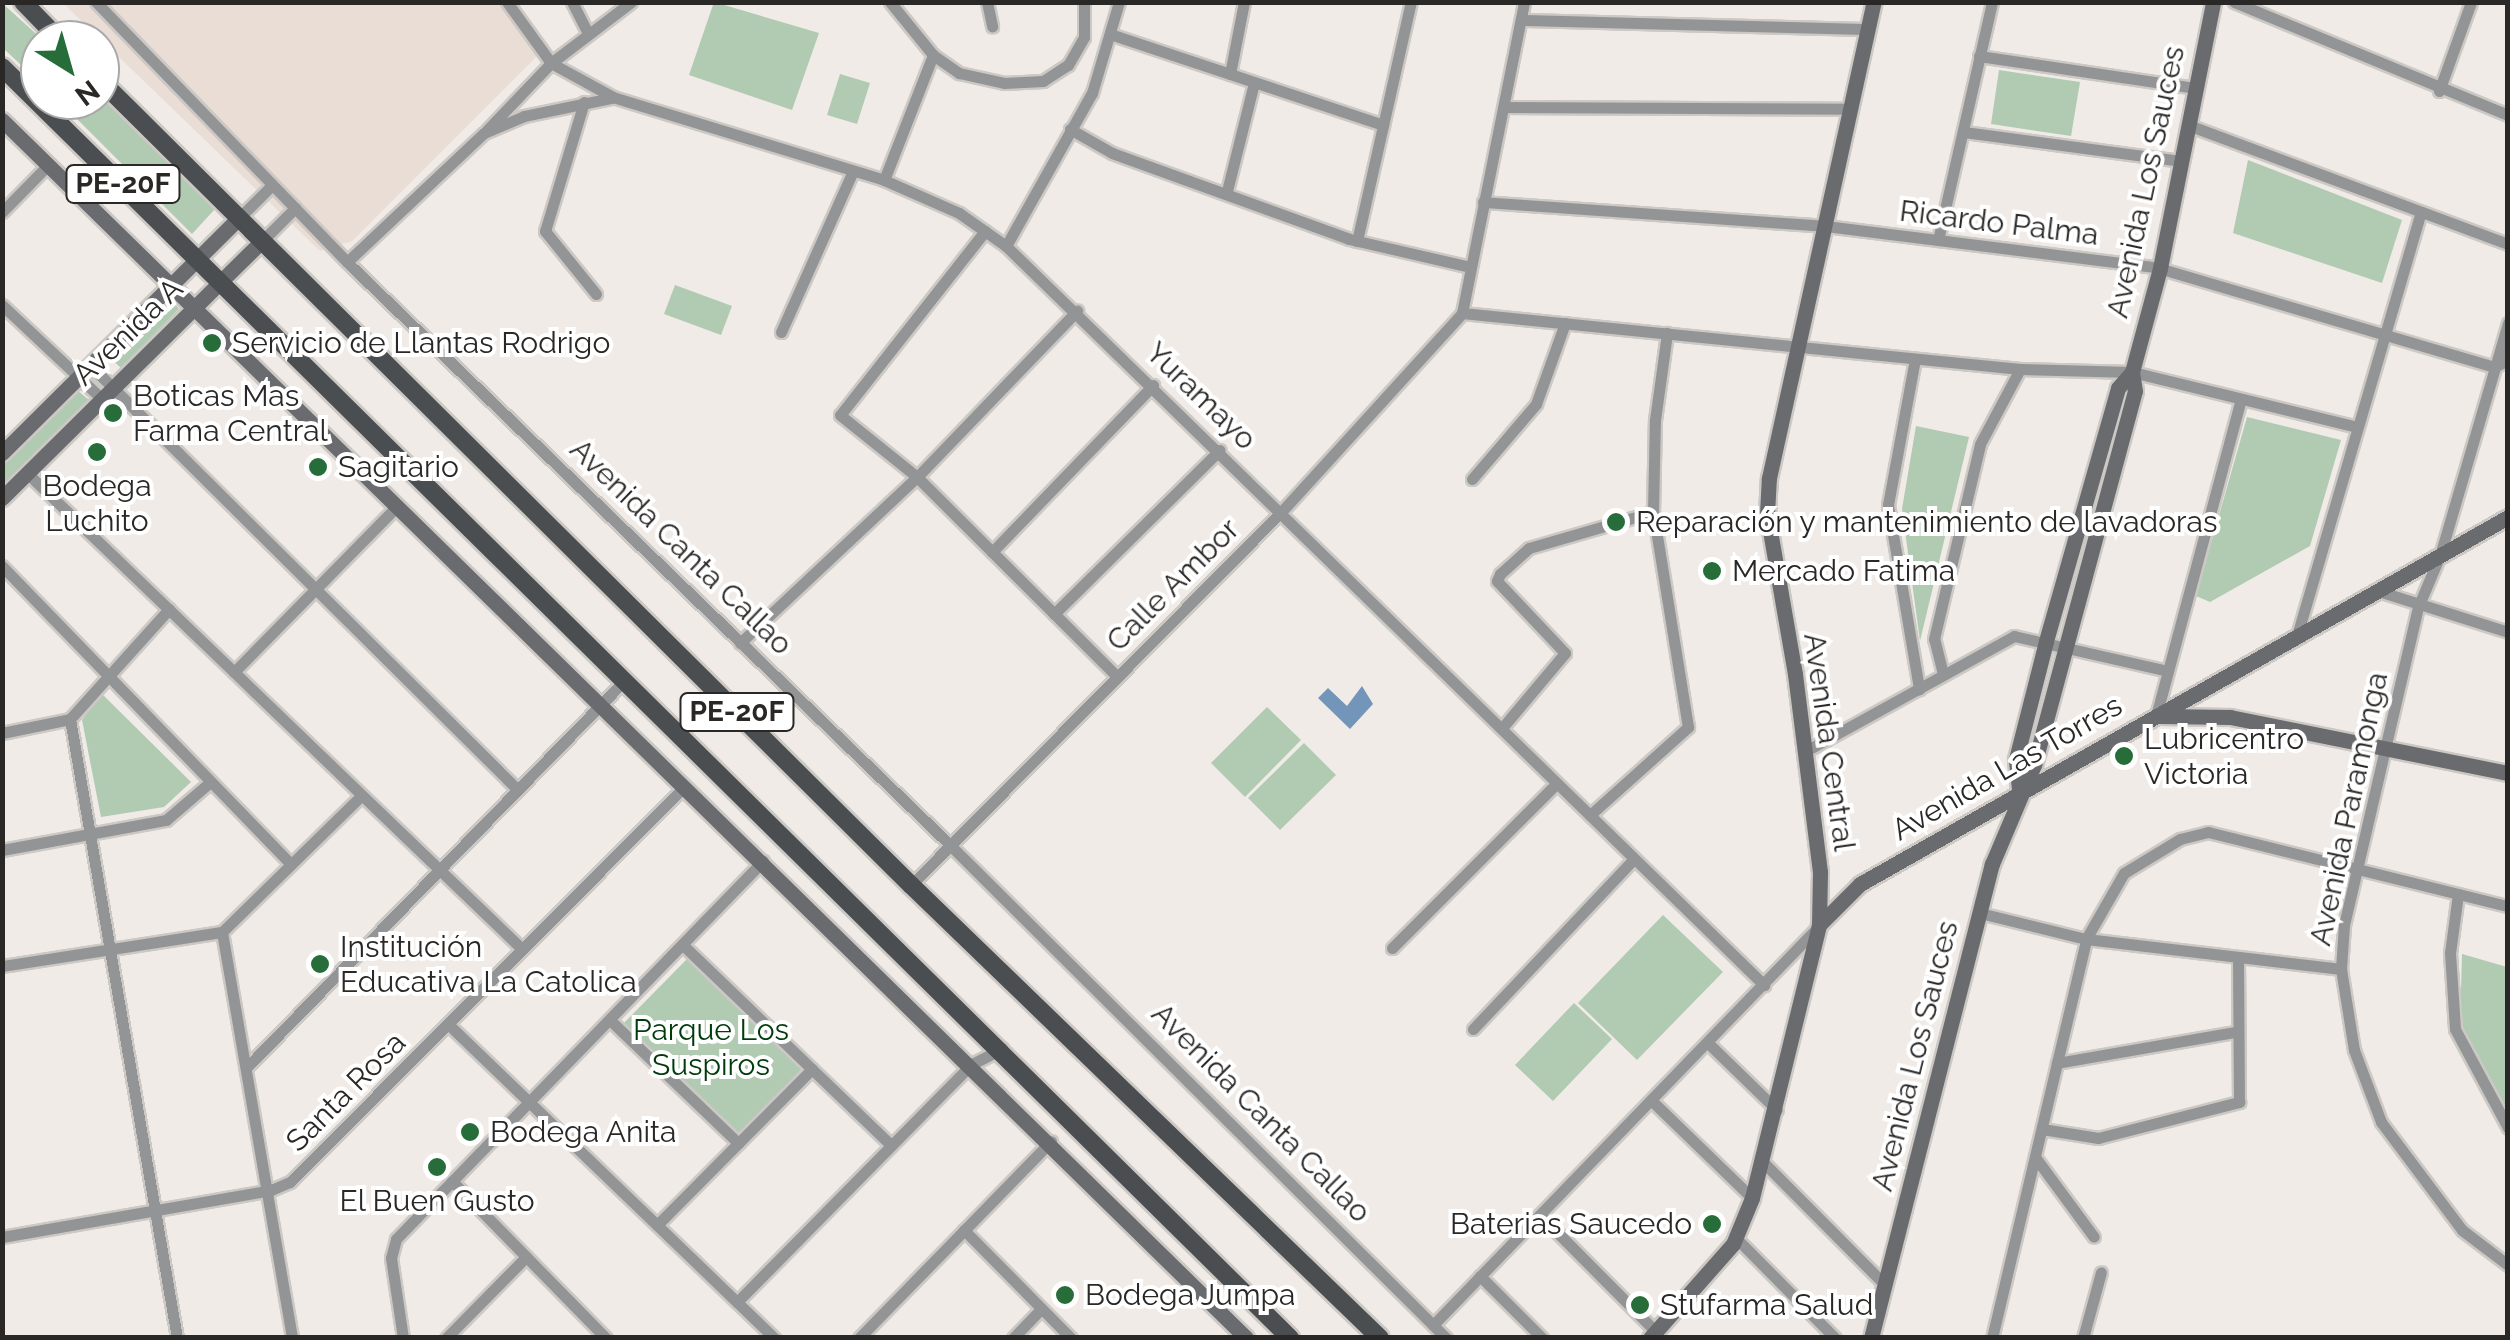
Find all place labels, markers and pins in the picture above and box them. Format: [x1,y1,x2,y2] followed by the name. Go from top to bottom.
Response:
[232,325,610,361] place label: Servicio de Llantas Rodrigo
[201,332,223,354] marker: Servicio de Llantas Rodrigo
[133,378,328,448] place label: Boticas Mas Farma Central
[102,402,124,424] marker: Boticas Mas Farma Central
[86,441,108,463] marker: Bodega Luchito
[338,449,459,485] place label: Sagitario
[307,456,329,478] marker: Sagitario
[43,468,151,538] place label: Bodega Luchito
[1636,504,2219,540] place label: Reparación y mantenimiento de lavadoras
[1605,511,1627,533] marker: Reparación y mantenimiento de lavadoras
[1732,553,1955,589] place label: Mercado Fatima
[1701,560,1723,582] marker: Mercado Fatima
[2144,721,2304,792] place label: Lubricentro Victoria
[2113,745,2135,767] marker: Lubricentro Victoria
[340,929,637,1000] place label: Institución Educativa La Catolica
[309,953,331,975] marker: Institución Educativa La Catolica
[490,1114,677,1150] place label: Bodega Anita
[459,1121,481,1143] marker: Bodega Anita
[426,1156,448,1178] marker: El Buen Gusto
[339,1183,535,1219] place label: El Buen Gusto
[1450,1206,1692,1242] place label: Baterias Saucedo
[1701,1213,1723,1235] marker: Baterias Saucedo
[1085,1277,1296,1313] place label: Bodega Jumpa
[1054,1284,1076,1306] marker: Bodega Jumpa
[1660,1287,1873,1323] place label: Stufarma Salud
[1629,1294,1651,1316] marker: Stufarma Salud

